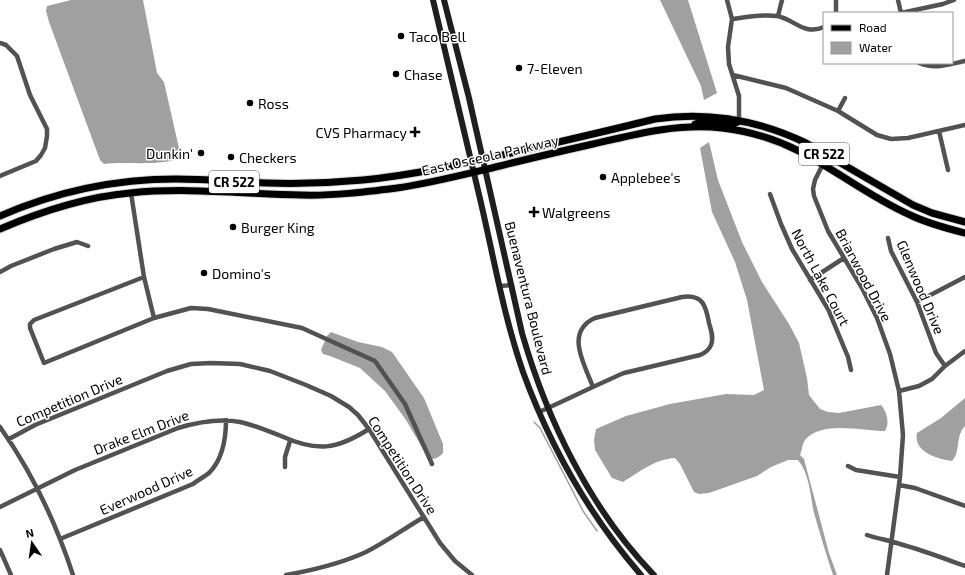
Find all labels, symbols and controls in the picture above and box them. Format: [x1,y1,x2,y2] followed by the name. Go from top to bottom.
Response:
[823,12,953,64] legend
[859,20,887,34] text: Road
[409,28,467,45] place label: Taco Bell
[396,31,406,41] marker: Taco Bell
[859,40,893,54] text: Water
[527,60,583,77] place label: 7-Eleven
[514,63,524,73] marker: 7-Eleven
[404,66,442,83] place label: Chase
[391,69,401,79] marker: Chase
[258,95,289,112] place label: Ross
[245,98,255,108] marker: Ross
[316,124,408,141] place label: CVS Pharmacy
[410,127,420,137] marker: CVS Pharmacy
[420,131,561,179] street label: East Osceola Parkway
[799,143,849,165] road number: CR 522
[146,145,193,162] place label: Dunkin'
[196,148,206,158] marker: Dunkin'
[239,149,297,166] place label: Checkers
[226,152,236,162] marker: Checkers
[611,169,681,186] place label: Applebee's
[209,171,259,193] road number: CR 522
[598,172,608,182] marker: Applebee's
[542,204,610,221] place label: Walgreens
[529,207,539,217] marker: Walgreens
[241,219,315,236] place label: Burger King
[502,220,556,376] street label: Buenaventura Boulevard
[228,222,238,232] marker: Burger King
[788,226,854,328] street label: North Lake Court
[832,226,896,324] street label: Briarwood Drive
[894,237,948,337] street label: Glenwood Drive
[212,265,271,282] place label: Domino's
[199,268,209,278] marker: Domino's
[13,370,125,430] street label: Competition Drive
[91,406,191,458] street label: Drake Elm Drive
[365,413,441,517] street label: Competition Drive
[97,462,195,518] street label: Everwood Drive
[12,523,52,563] north arrow
[24,526,35,540] text: N

